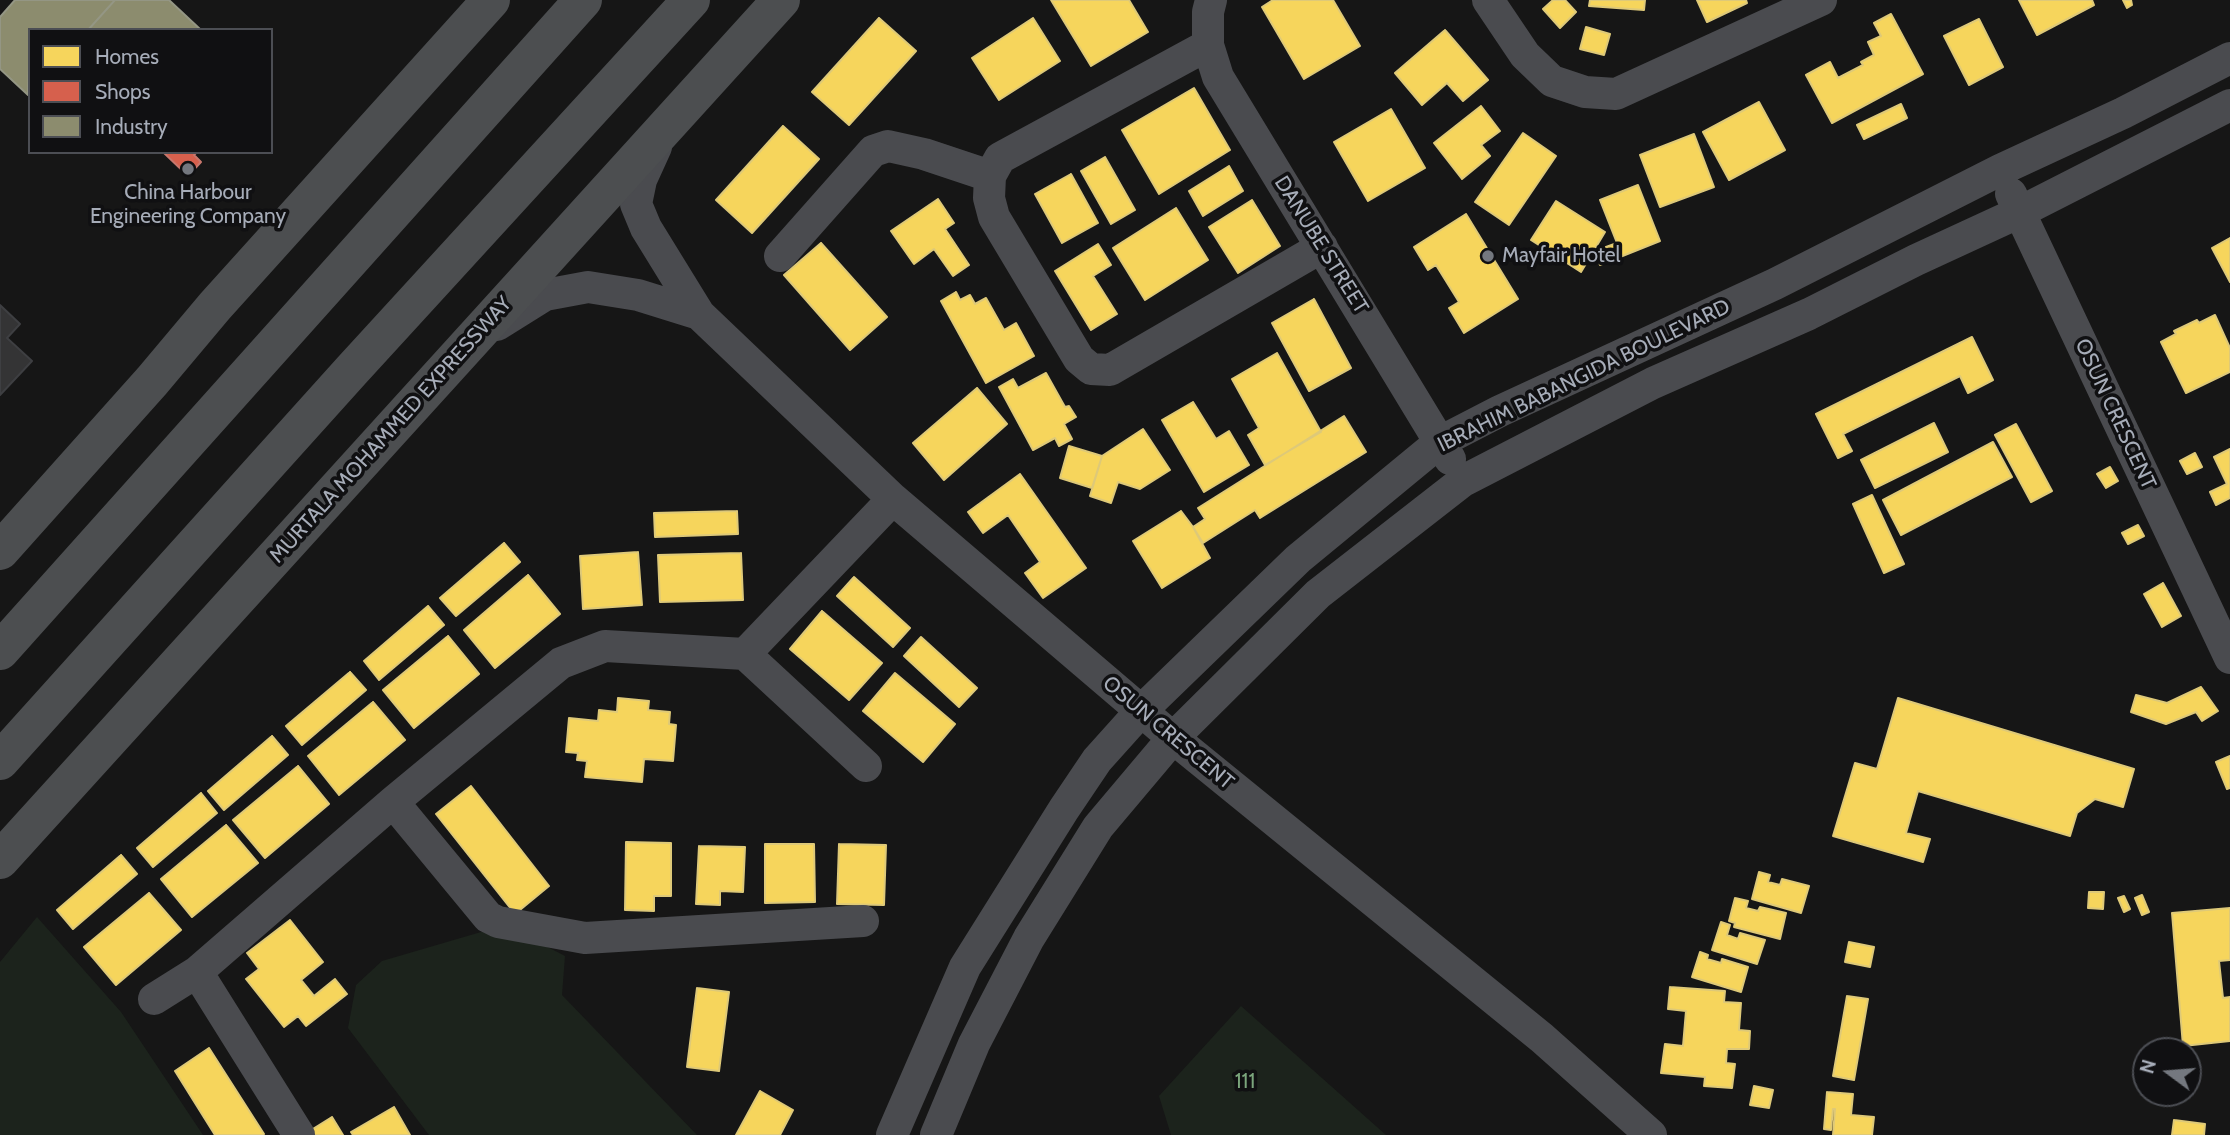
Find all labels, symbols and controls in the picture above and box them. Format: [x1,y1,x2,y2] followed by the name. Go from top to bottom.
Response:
[28,28,273,154] legend
[95,44,159,69] text: Homes
[95,79,150,104] text: Shops
[95,114,168,139] text: Industry
[180,161,196,177] marker: China Harbour Engineering Company
[1269,172,1373,318] street label: DANUBE STREET
[90,180,286,230] place label: China Harbour Engineering Company
[1502,243,1621,269] place label: Mayfair Hotel
[1480,248,1496,264] marker: Mayfair Hotel
[265,292,517,568] street label: MURTALA MOHAMMED EXPRESSWAY
[1434,294,1734,458] street label: IBRAHIM BABANGIDA BOULEVARD
[2069,335,2161,493] street label: OSUN CRESCENT
[1097,671,1239,795] street label: OSUN CRESCENT
[2132,1037,2202,1107] north arrow
[2135,1057,2161,1076] text: N
[1235,1069,1255,1095] park label: 111

